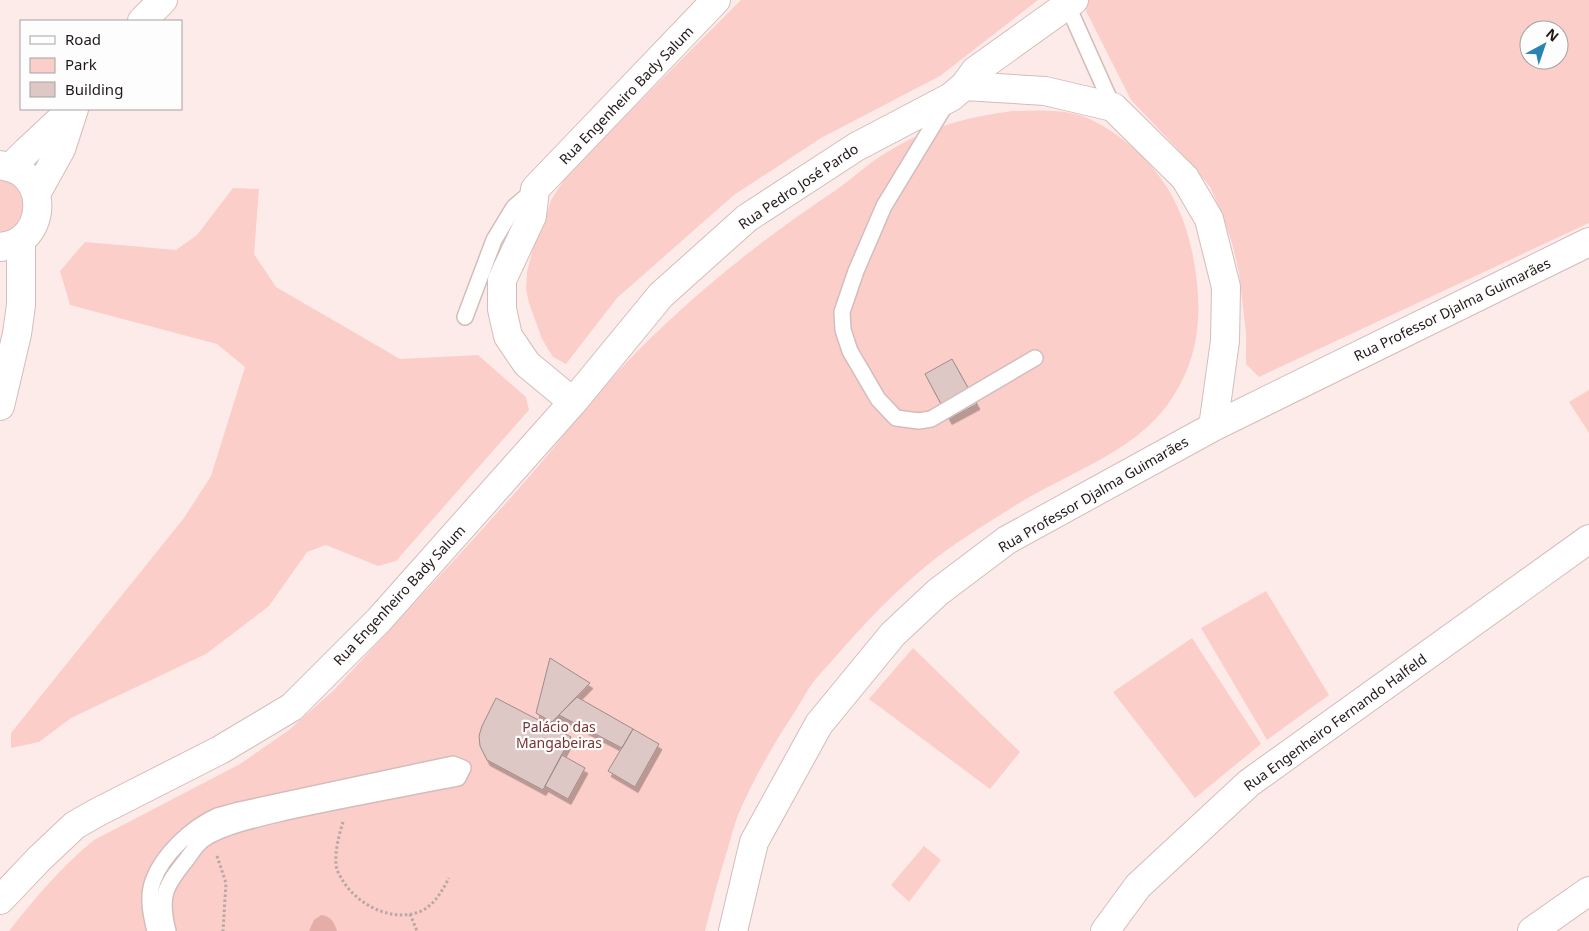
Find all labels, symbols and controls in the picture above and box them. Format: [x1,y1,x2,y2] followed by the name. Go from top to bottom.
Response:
[20,20,182,110] legend
[1519,20,1569,70] north arrow
[555,22,697,168] street label: Rua Engenheiro Bady Salum
[1542,24,1563,46] text: N
[65,29,101,49] text: Road
[65,54,97,74] text: Park
[65,79,123,99] text: Building
[734,139,862,233] street label: Rua Pedro José Pardo
[1351,253,1554,365] street label: Rua Professor Djalma Guimarães
[994,431,1192,556] street label: Rua Professor Djalma Guimarães
[329,521,469,669] street label: Rua Engenheiro Bady Salum
[1240,649,1430,795] street label: Rua Engenheiro Fernando Halfeld
[516,717,602,752] park label: Palácio das Mangabeiras

